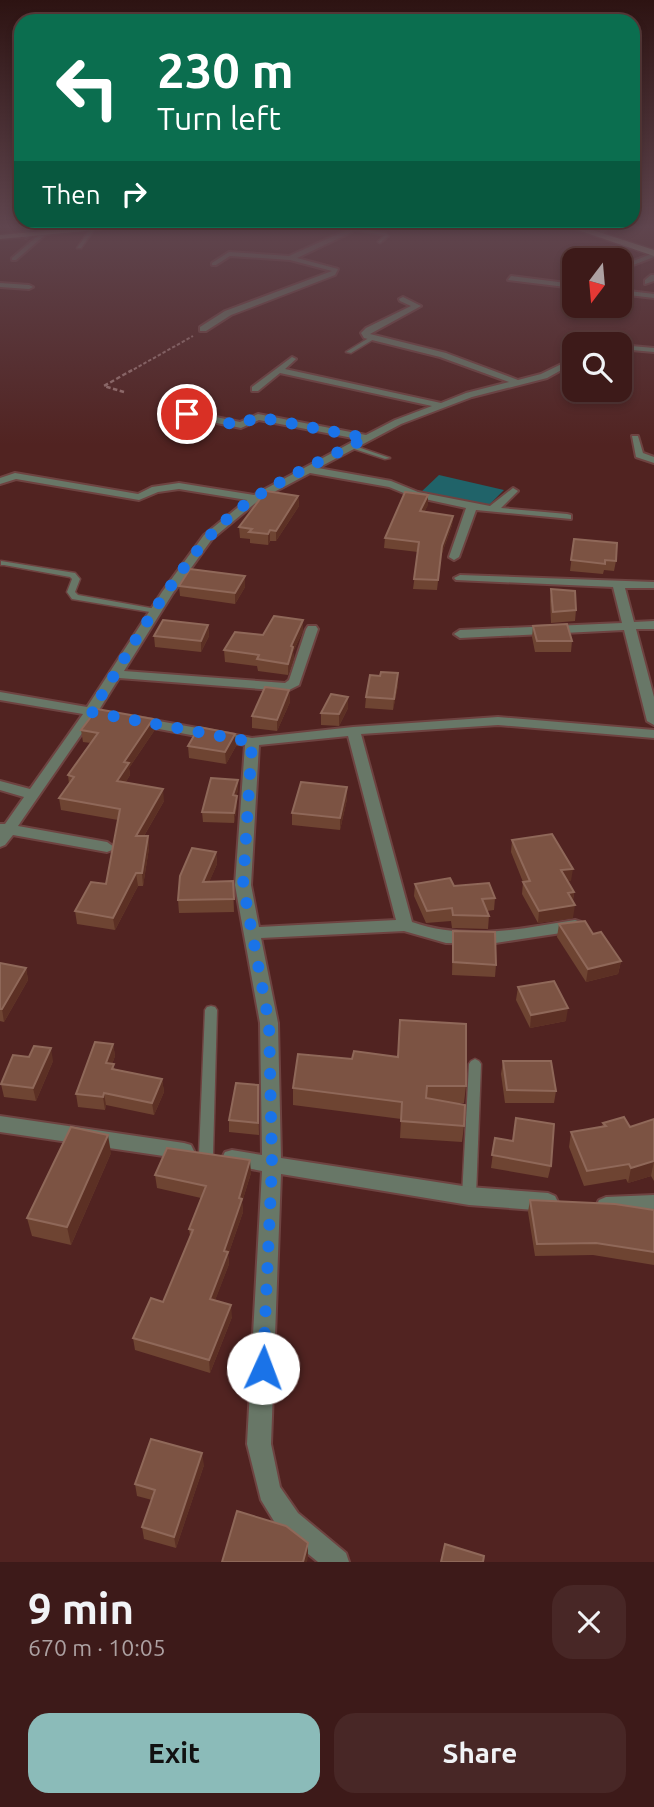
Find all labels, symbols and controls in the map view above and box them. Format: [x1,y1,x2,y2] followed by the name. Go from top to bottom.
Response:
[42,42,133,133] icon: left
[157,42,294,97] text: 230 m
[157,100,281,136] text: Turn left
[115,175,153,213] icon: right
[42,180,101,209] text: Then
[562,248,632,318] north arrow
[562,248,632,402] map controls
[562,332,632,402] button: search
[157,384,217,444] pin
[168,395,206,433] icon: arrive
[226,1331,300,1405] position arrow
[28,1585,134,1632] text: 9 min
[552,1585,626,1659] button: close
[28,1635,166,1660] text: 670 m · 10:05
[28,1713,320,1793] button: Exit
[334,1713,626,1793] button: Share

